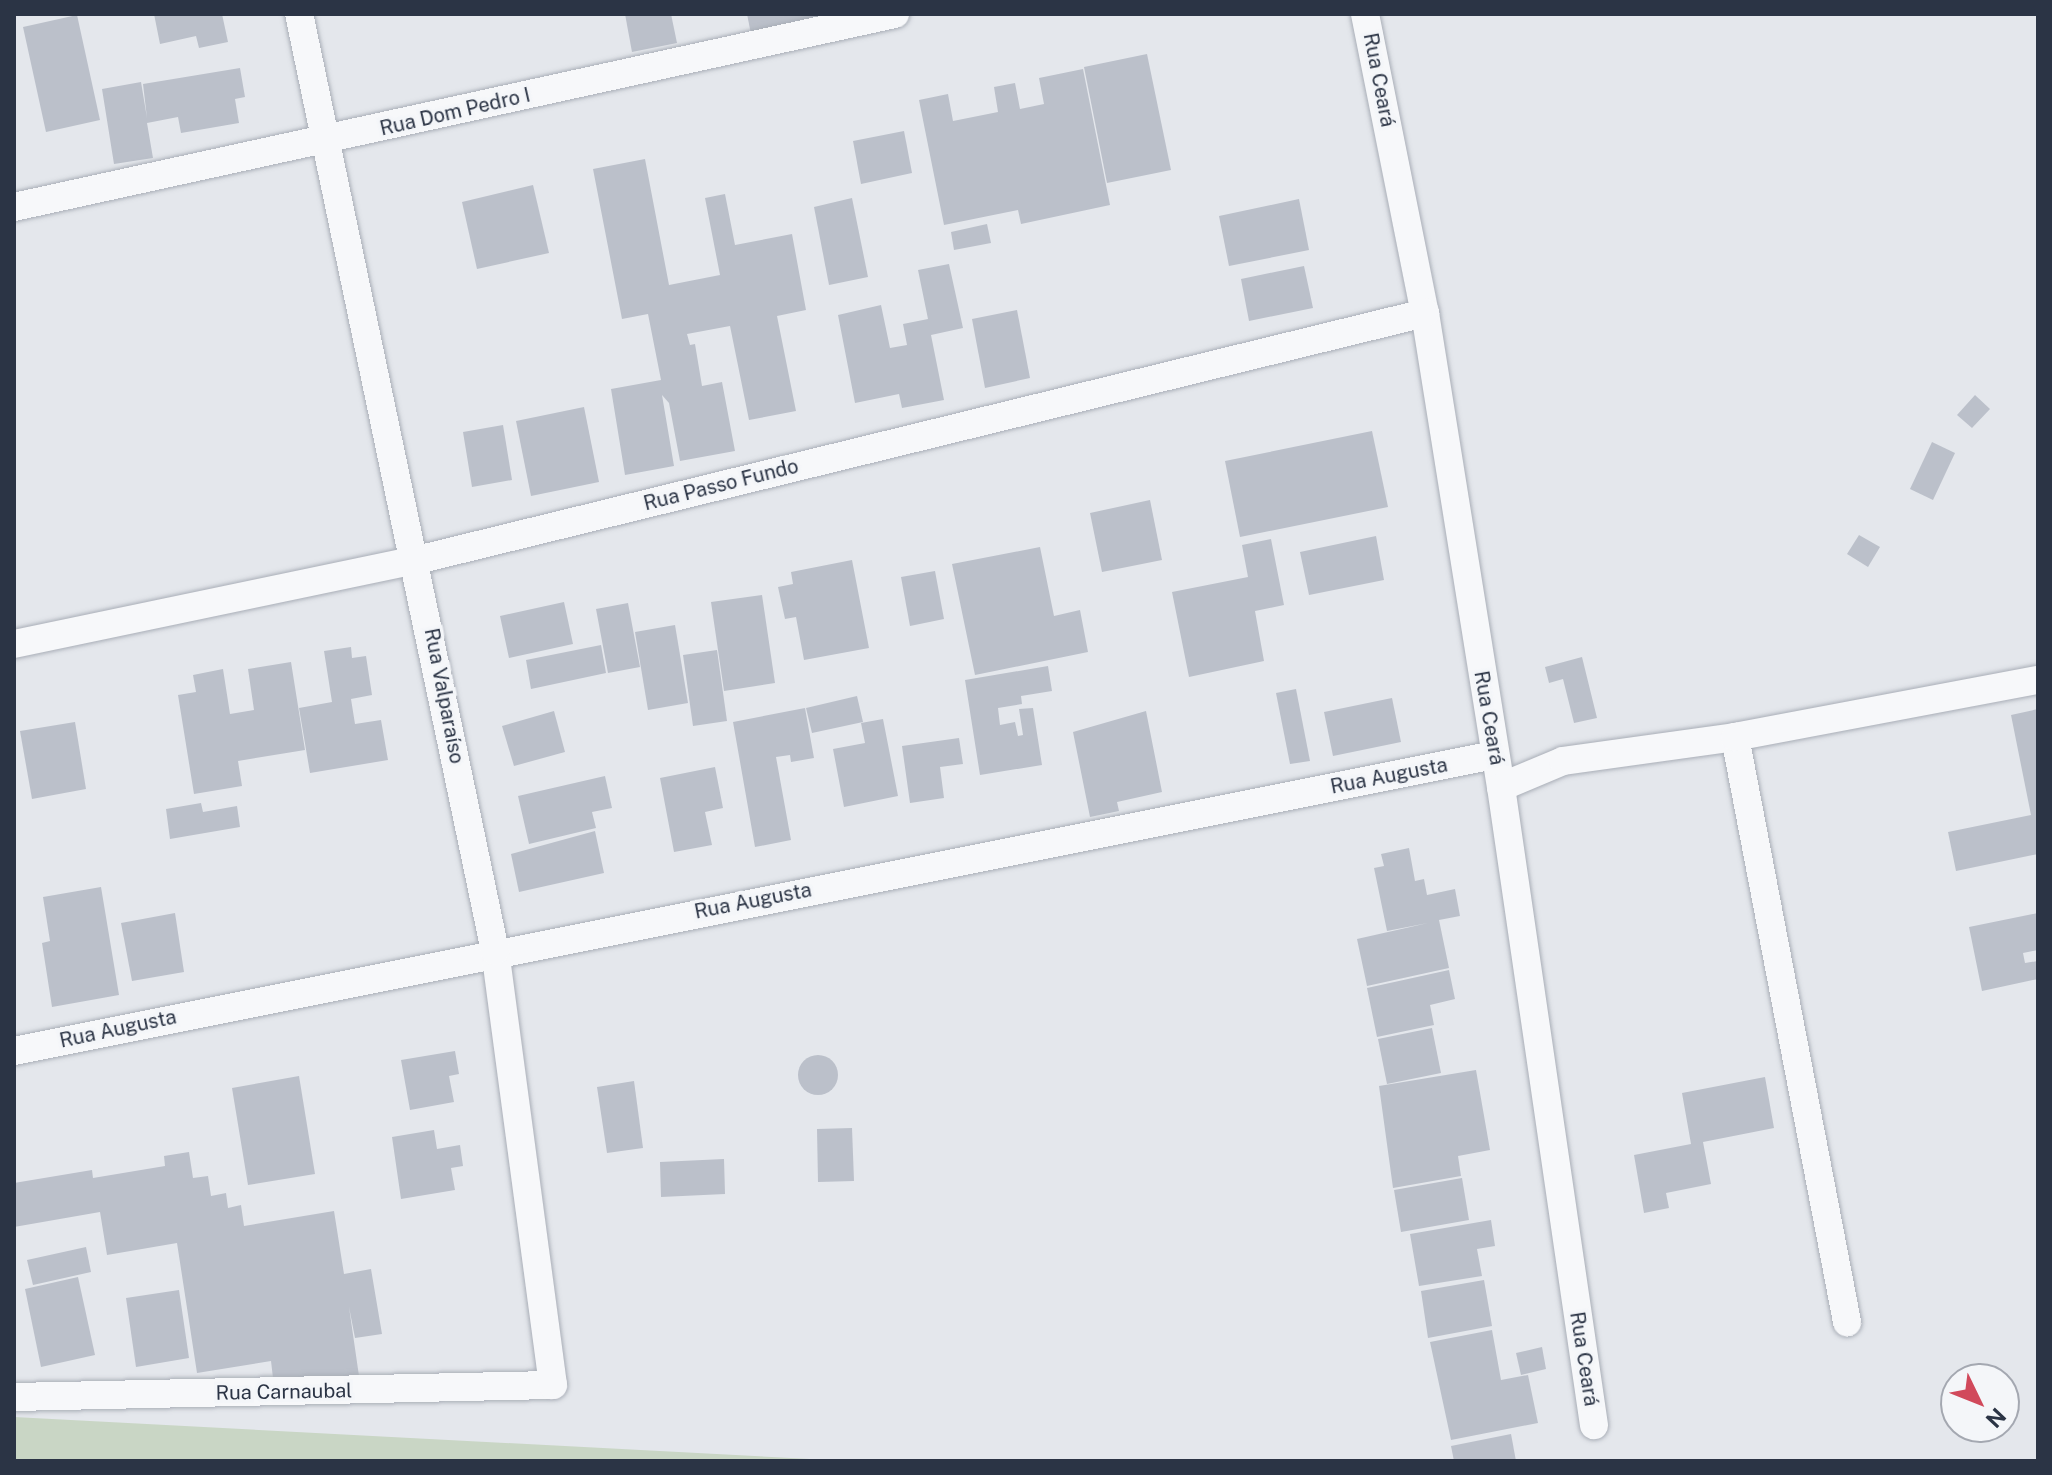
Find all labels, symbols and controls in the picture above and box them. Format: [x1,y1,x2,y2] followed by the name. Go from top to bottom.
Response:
[1358,31,1400,129] street label: Rua Ceará
[377,83,533,141] street label: Rua Dom Pedro I
[641,454,801,516] street label: Rua Passo Fundo
[419,626,469,766] street label: Rua Valparaíso
[1469,669,1509,767] street label: Rua Ceará
[1328,753,1450,799] street label: Rua Augusta
[692,878,814,924] street label: Rua Augusta
[57,1005,179,1053] street label: Rua Augusta
[1565,1310,1603,1408] street label: Rua Ceará
[1940,1363,2020,1443] north arrow
[215,1379,353,1405] street label: Rua Carnaubal
[1981,1403,2011,1433] text: N

